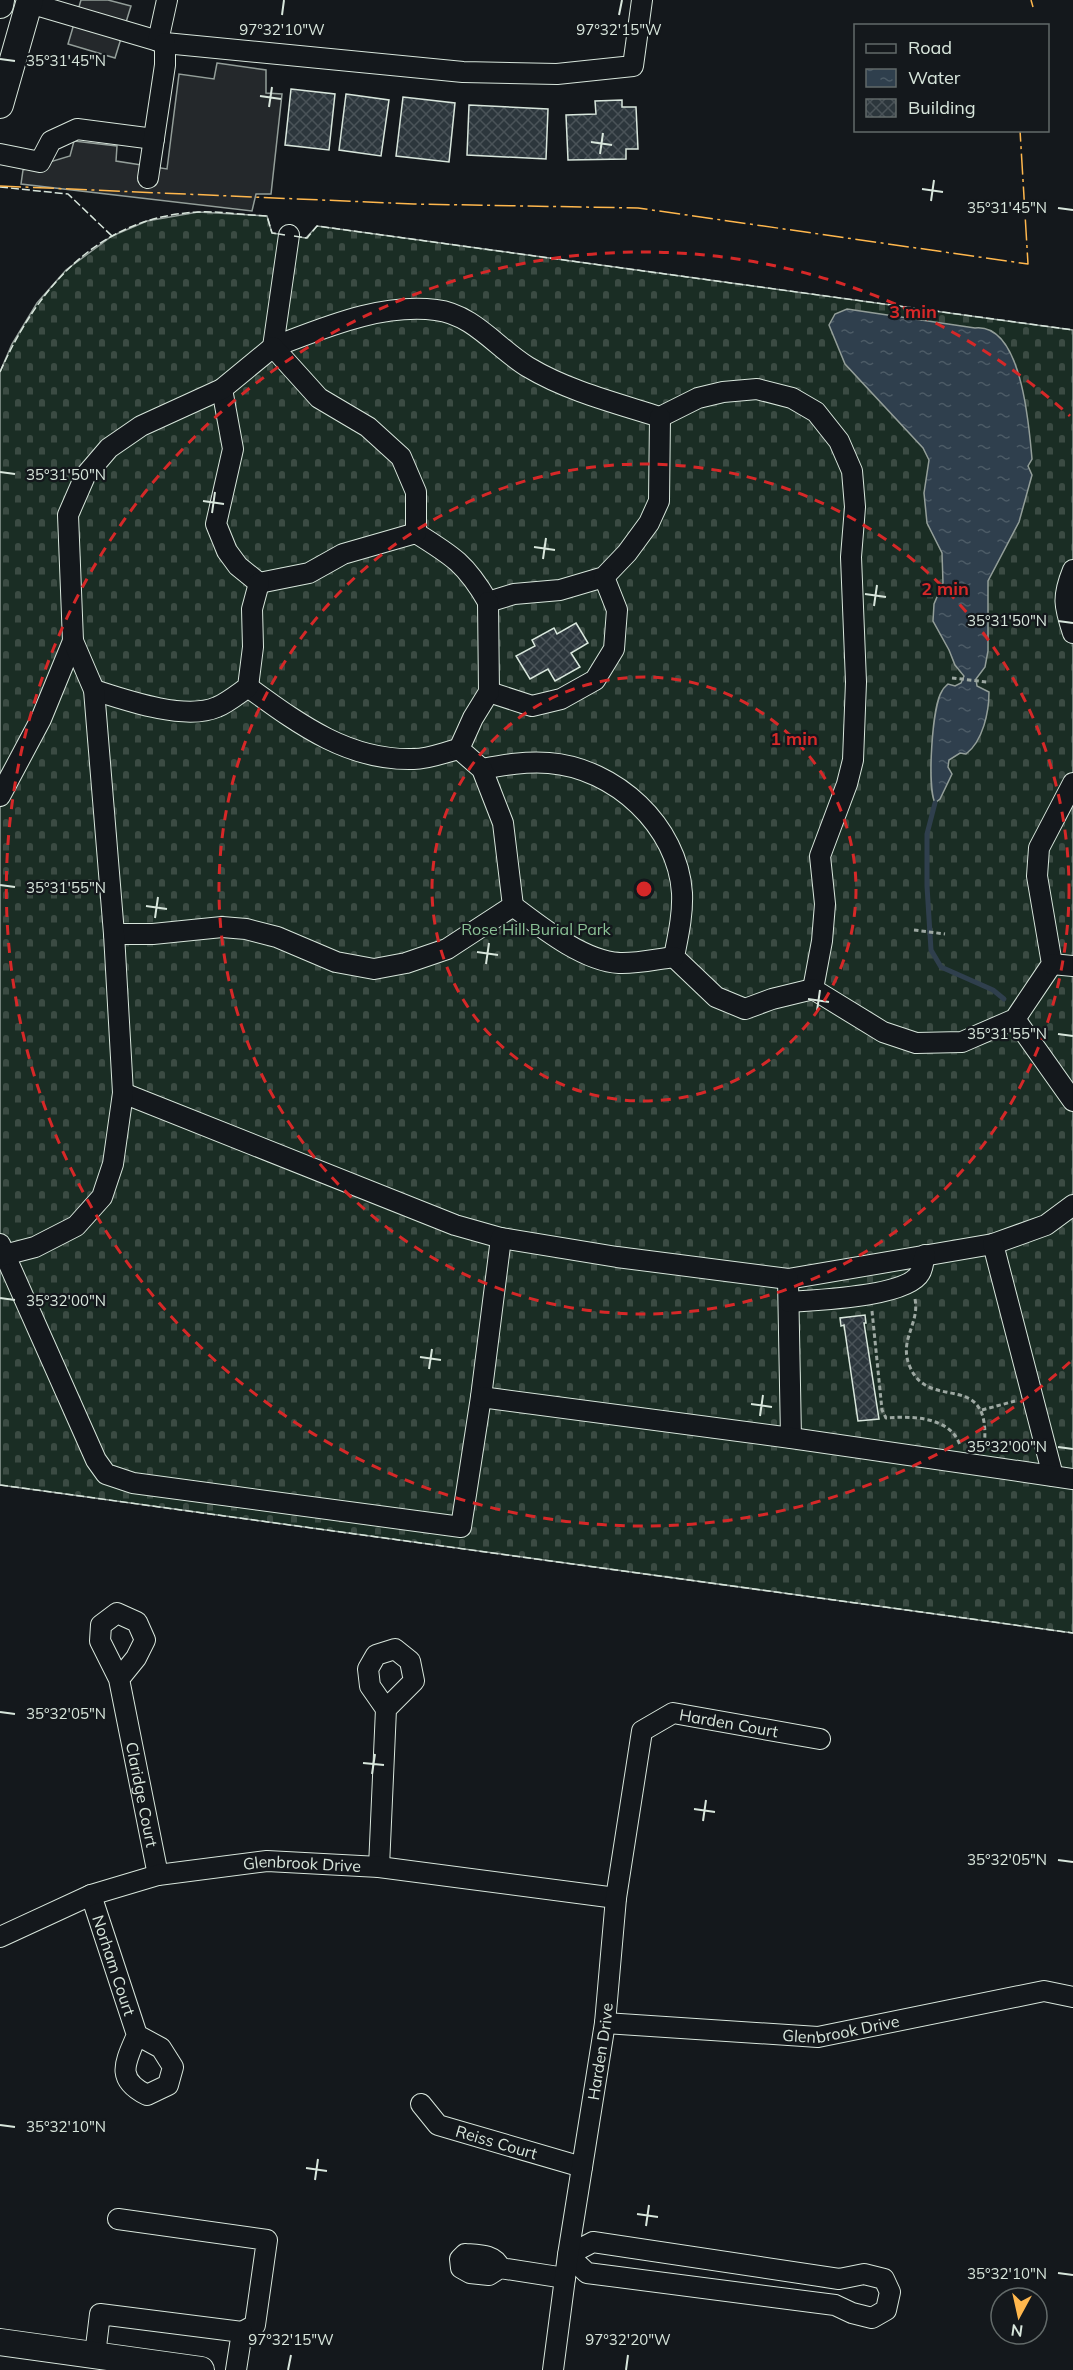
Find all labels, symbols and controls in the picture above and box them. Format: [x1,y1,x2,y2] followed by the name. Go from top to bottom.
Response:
[239,20,325,39] text: 97°32'10"W
[576,20,662,39] text: 97°32'15"W
[854,24,1049,132] legend
[908,36,952,59] text: Road
[26,51,106,70] text: 35°31'45"N
[908,66,961,89] text: Water
[908,96,976,119] text: Building
[967,198,1047,217] text: 35°31'45"N
[889,300,937,323] text: 3 min
[26,465,106,484] text: 35°31'50"N
[921,577,969,600] text: 2 min
[967,611,1047,630] text: 35°31'50"N
[770,727,818,750] text: 1 min
[26,878,106,897] text: 35°31'55"N
[634,879,654,899] centre of rings
[461,919,612,939] park label: Rose Hill Burial Park
[967,1024,1047,1043] text: 35°31'55"N
[26,1291,106,1310] text: 35°32'00"N
[967,1437,1047,1456] text: 35°32'00"N
[26,1704,106,1723] text: 35°32'05"N
[678,1704,780,1742] street label: Harden Court
[122,1740,162,1849] street label: Claridge Court
[967,1850,1047,1869] text: 35°32'05"N
[242,1851,362,1876] street label: Glenbrook Drive
[88,1912,140,2019] street label: Norham Court
[583,2002,617,2102] street label: Harden Drive
[782,2011,901,2047] street label: Glenbrook Drive
[26,2117,106,2136] text: 35°32'10"N
[453,2121,540,2164] street label: Reiss Court
[967,2264,1047,2283] text: 35°32'10"N
[989,2286,1049,2346] north arrow
[1010,2320,1024,2342] text: N
[248,2330,334,2349] text: 97°32'15"W
[585,2330,671,2349] text: 97°32'20"W

